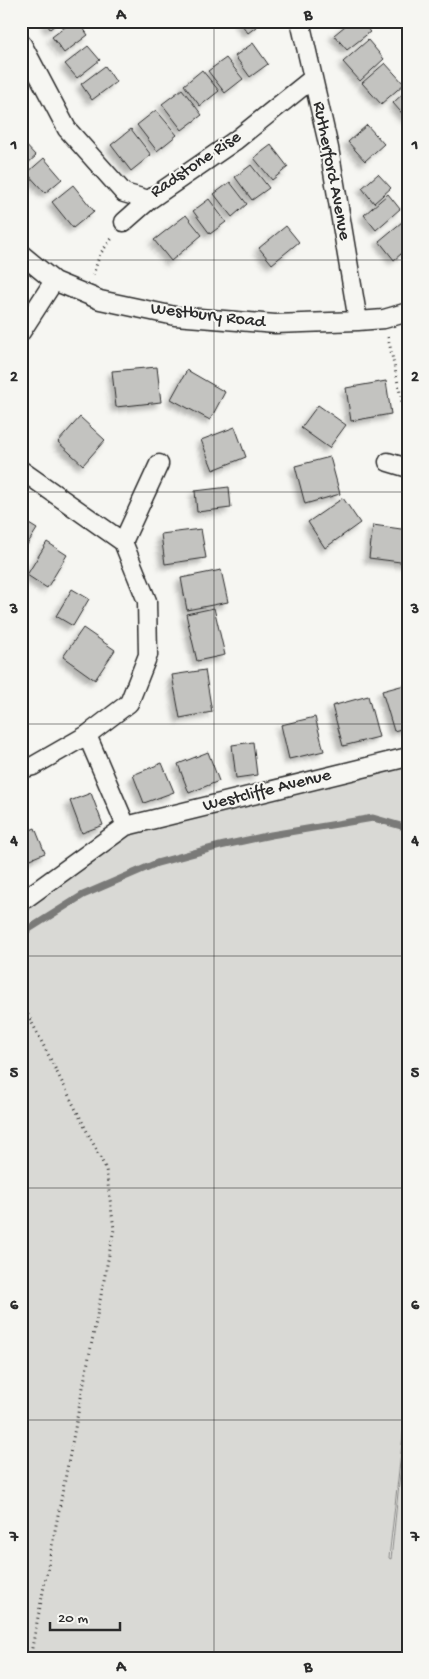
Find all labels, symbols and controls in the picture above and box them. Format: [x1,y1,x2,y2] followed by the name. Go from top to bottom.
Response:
[115,7,127,26] text: A
[303,7,313,26] text: B
[307,100,355,243] street label: Rutherford Avenue
[147,127,246,203] street label: Radstone Rise
[10,137,17,156] text: 1
[411,137,418,156] text: 1
[149,299,268,334] street label: Westbury Road
[10,369,18,388] text: 2
[411,369,419,388] text: 2
[9,601,18,620] text: 3
[410,601,419,620] text: 3
[201,765,334,817] street label: Westcliffe Avenue
[9,833,18,852] text: 4
[410,833,419,852] text: 4
[10,1065,19,1084] text: 5
[411,1065,420,1084] text: 5
[10,1297,19,1316] text: 6
[411,1297,420,1316] text: 6
[9,1529,19,1548] text: 7
[410,1529,420,1548] text: 7
[50,1599,120,1631] scale bar
[58,1610,88,1628] text: 20 m
[115,1659,127,1678] text: A
[303,1659,313,1678] text: B

